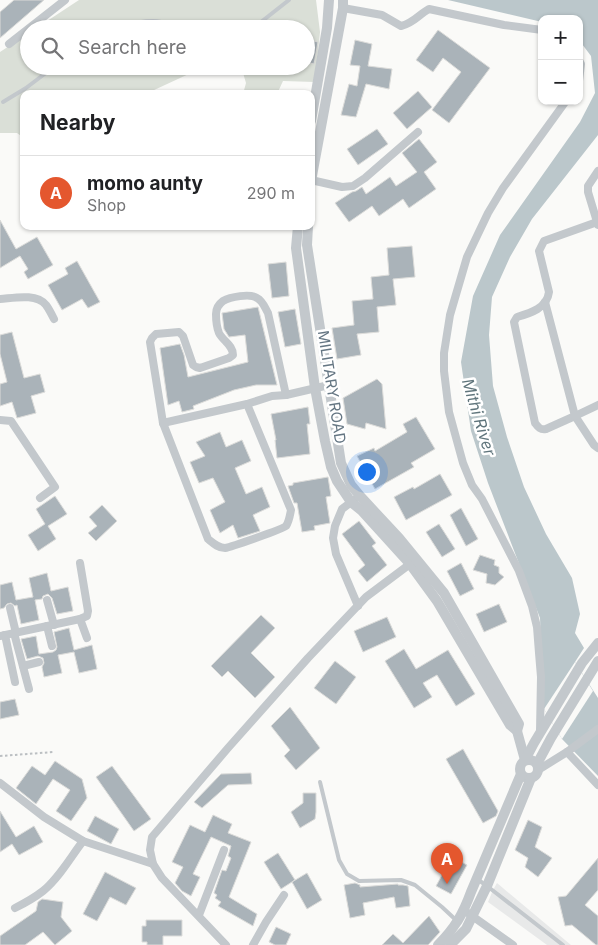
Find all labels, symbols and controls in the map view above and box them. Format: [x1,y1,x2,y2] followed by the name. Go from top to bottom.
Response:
[538,15,583,105] map controls
[538,15,583,60] button: +
[20,20,315,75] search box
[38,34,66,62] icon: search
[78,36,187,59] text: Search here
[538,60,583,105] button: −
[40,110,115,135] text: Nearby
[87,172,203,195] text: momo aunty
[50,183,62,203] text: A
[247,183,295,203] text: 290 m
[87,195,126,215] text: Shop
[314,329,350,445] street label: MILITARY ROAD
[458,376,500,459] water label: Mithi River
[354,459,380,485] your location
[431,843,463,884] pin: A

